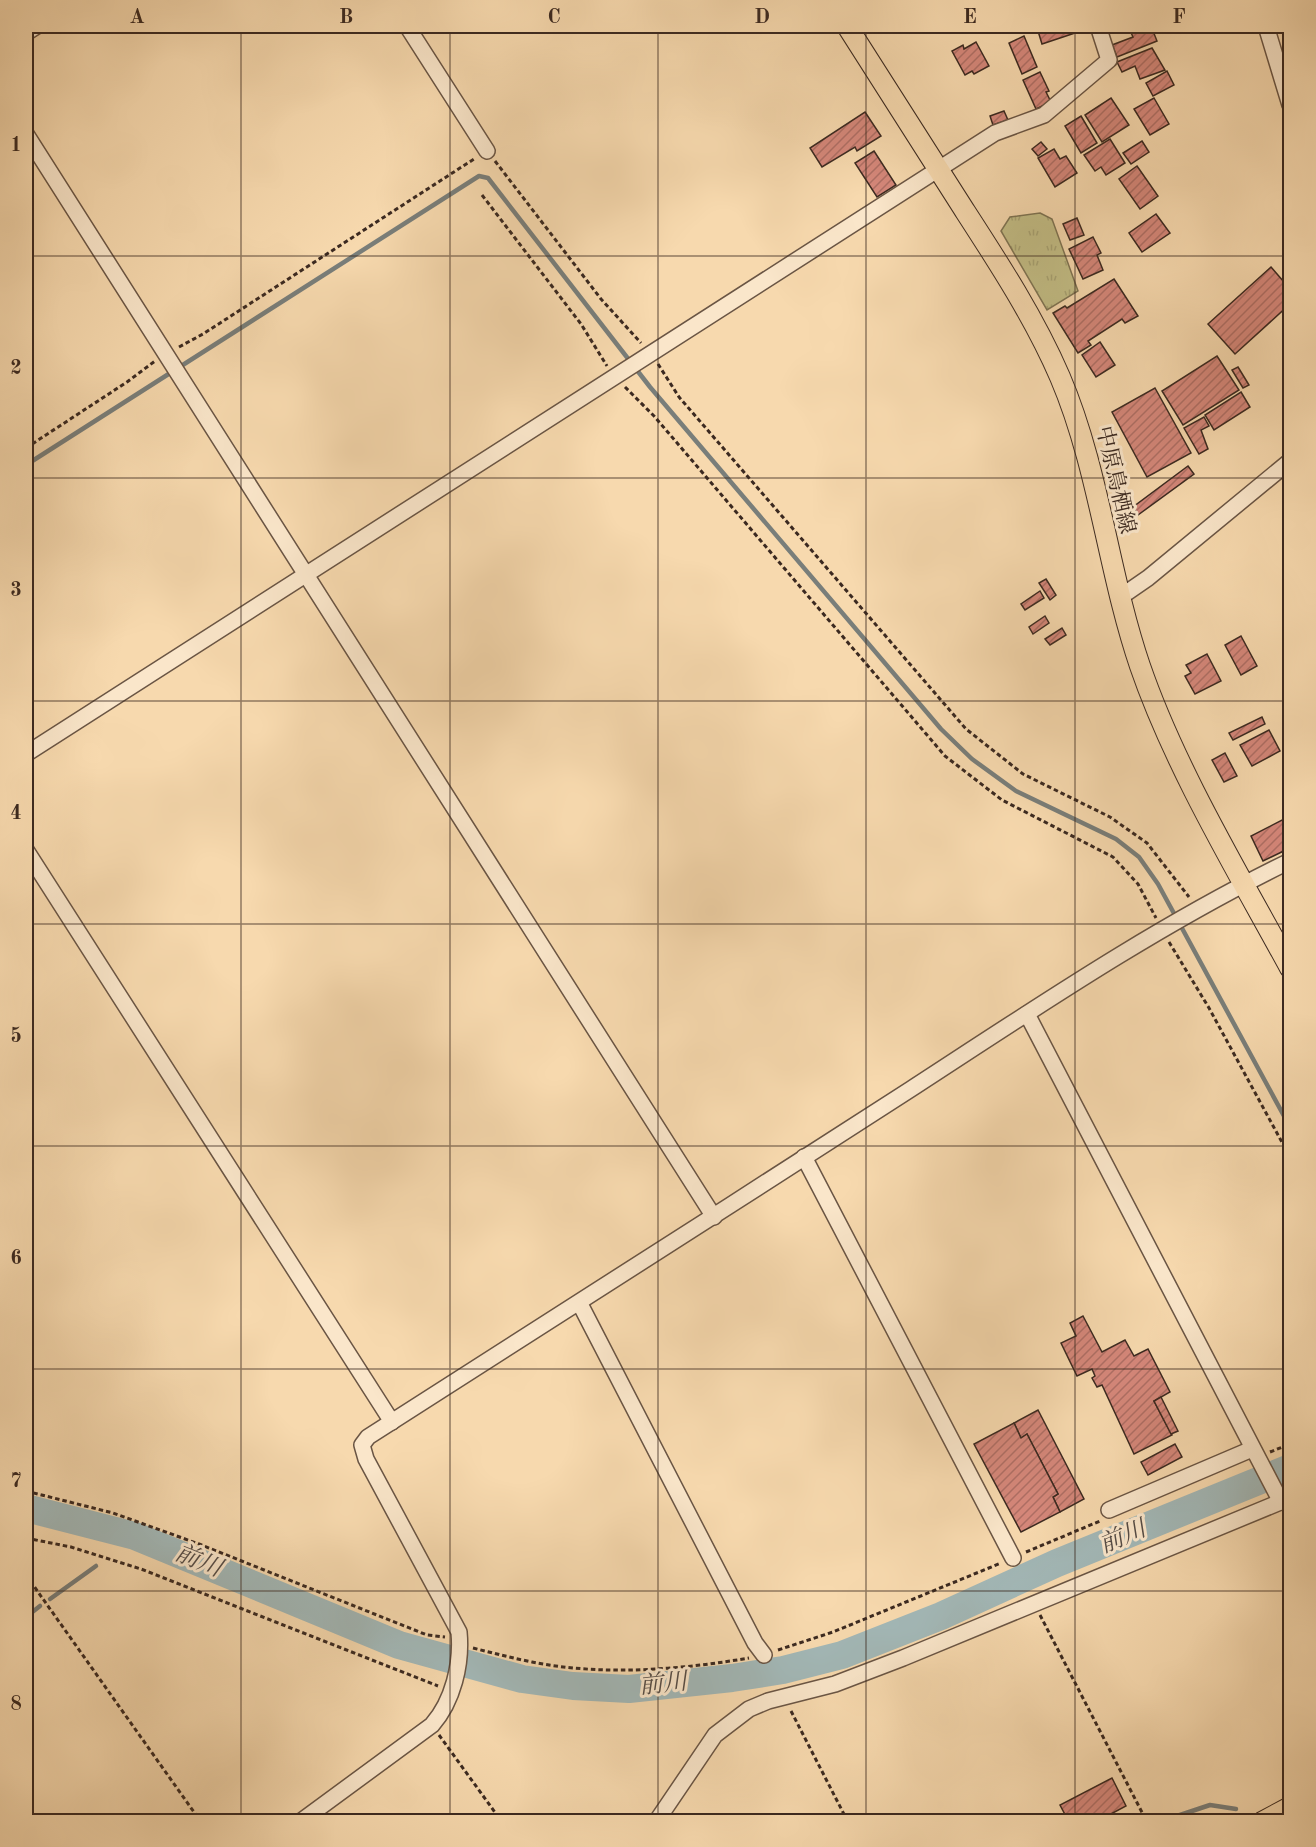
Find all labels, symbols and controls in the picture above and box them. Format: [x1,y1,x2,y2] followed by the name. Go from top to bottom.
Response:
[129,8,145,28] text: A
[339,8,353,28] text: B
[547,8,561,28] text: C
[754,8,770,28] text: D
[963,8,977,28] text: E
[1172,8,1186,28] text: F
[10,136,22,156] text: 1
[10,359,22,379] text: 2
[1092,423,1140,536] street label: 中原鳥栖線
[10,581,22,601] text: 3
[10,804,22,824] text: 4
[10,1026,22,1047] text: 5
[10,1249,22,1269] text: 6
[10,1472,22,1492] text: 7
[1095,1514,1153,1558] water label: 前川
[171,1539,229,1583] water label: 前川
[638,1667,691,1699] water label: 前川
[10,1695,22,1715] text: 8

